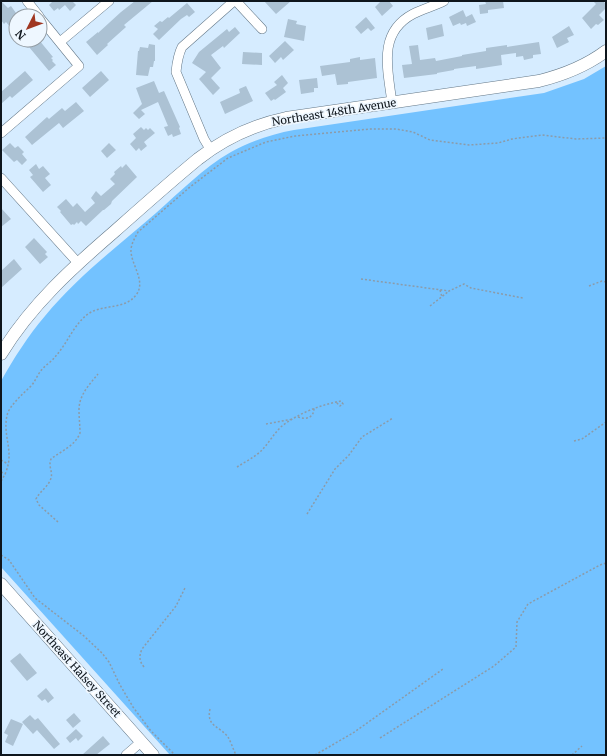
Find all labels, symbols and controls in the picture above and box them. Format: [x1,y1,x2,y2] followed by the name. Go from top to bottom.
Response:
[8,8,48,48] north arrow
[12,27,29,43] text: N
[271,95,397,129] street label: Northeast 148th Avenue
[30,618,124,721] street label: Northeast Halsey Street

